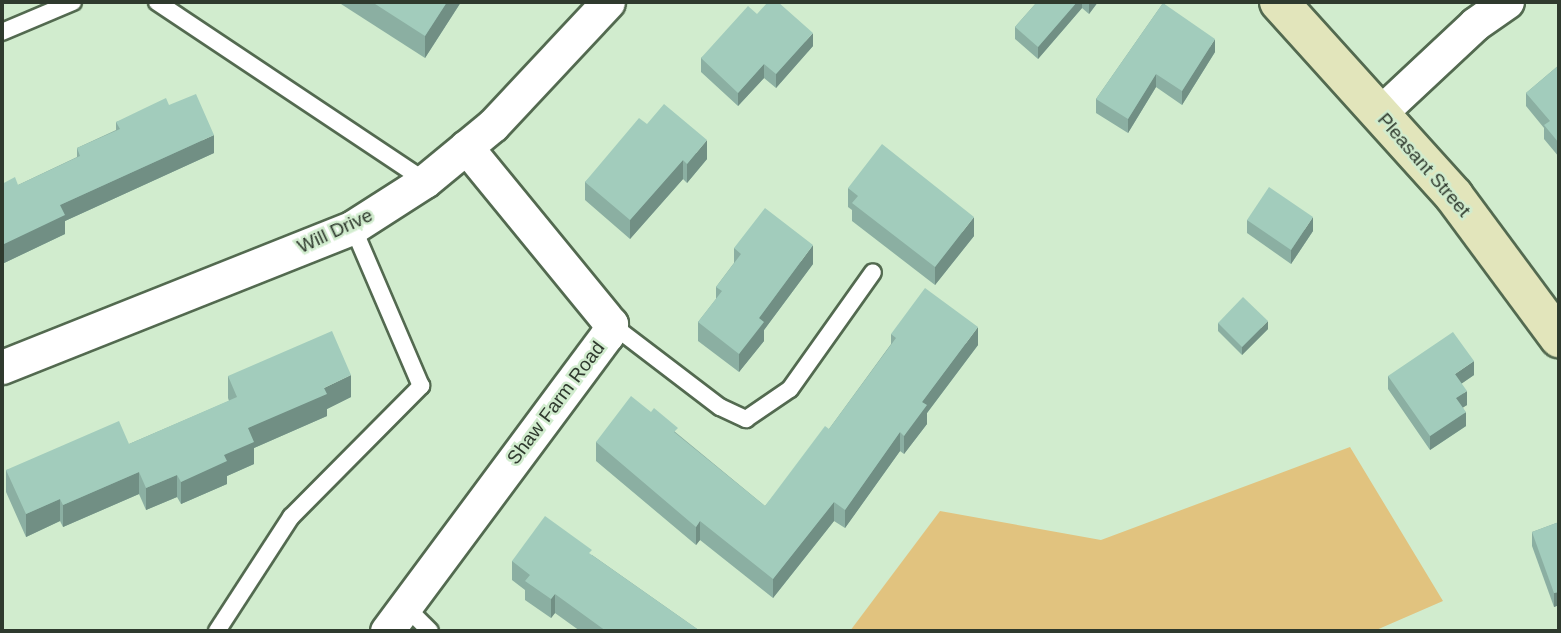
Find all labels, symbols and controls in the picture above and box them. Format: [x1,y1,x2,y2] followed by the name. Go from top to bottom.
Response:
[1373,108,1475,222] street label: Pleasant Street
[294,204,376,258] street label: Will Drive
[502,337,610,469] street label: Shaw Farm Road

